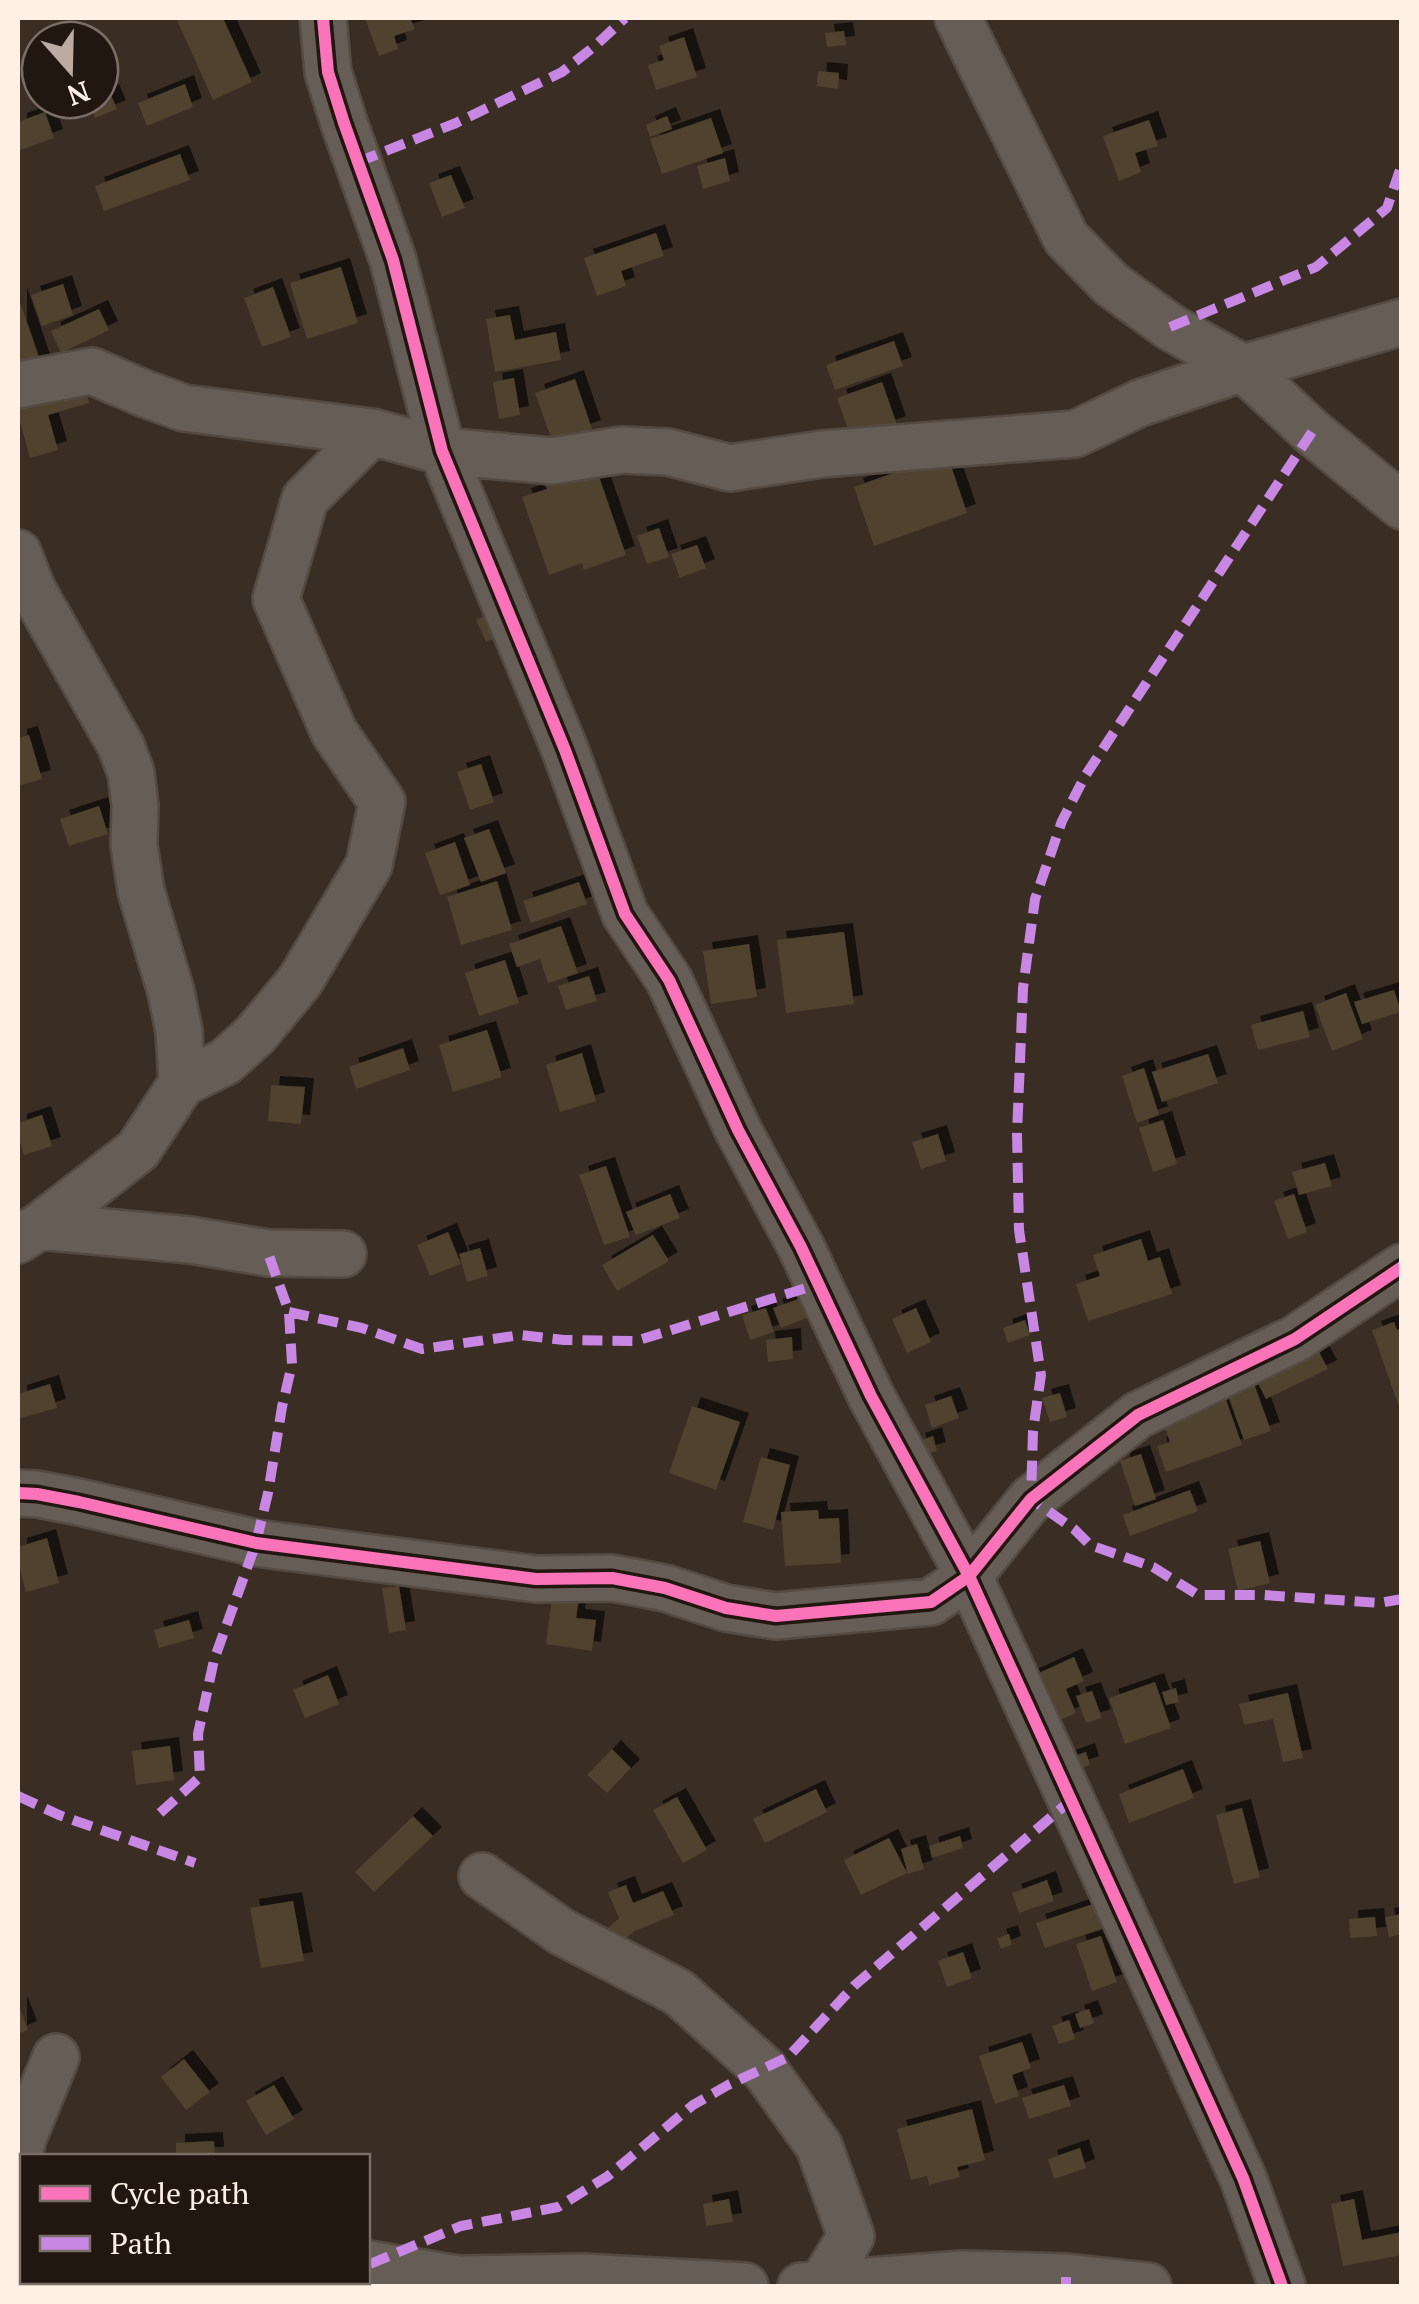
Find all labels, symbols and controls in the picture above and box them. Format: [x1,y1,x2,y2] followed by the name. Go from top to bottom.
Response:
[20,20,120,120] north arrow
[62,73,95,115] text: N
[20,2154,370,2284] legend
[110,2173,250,2213] text: Cycle path
[110,2223,172,2263] text: Path

